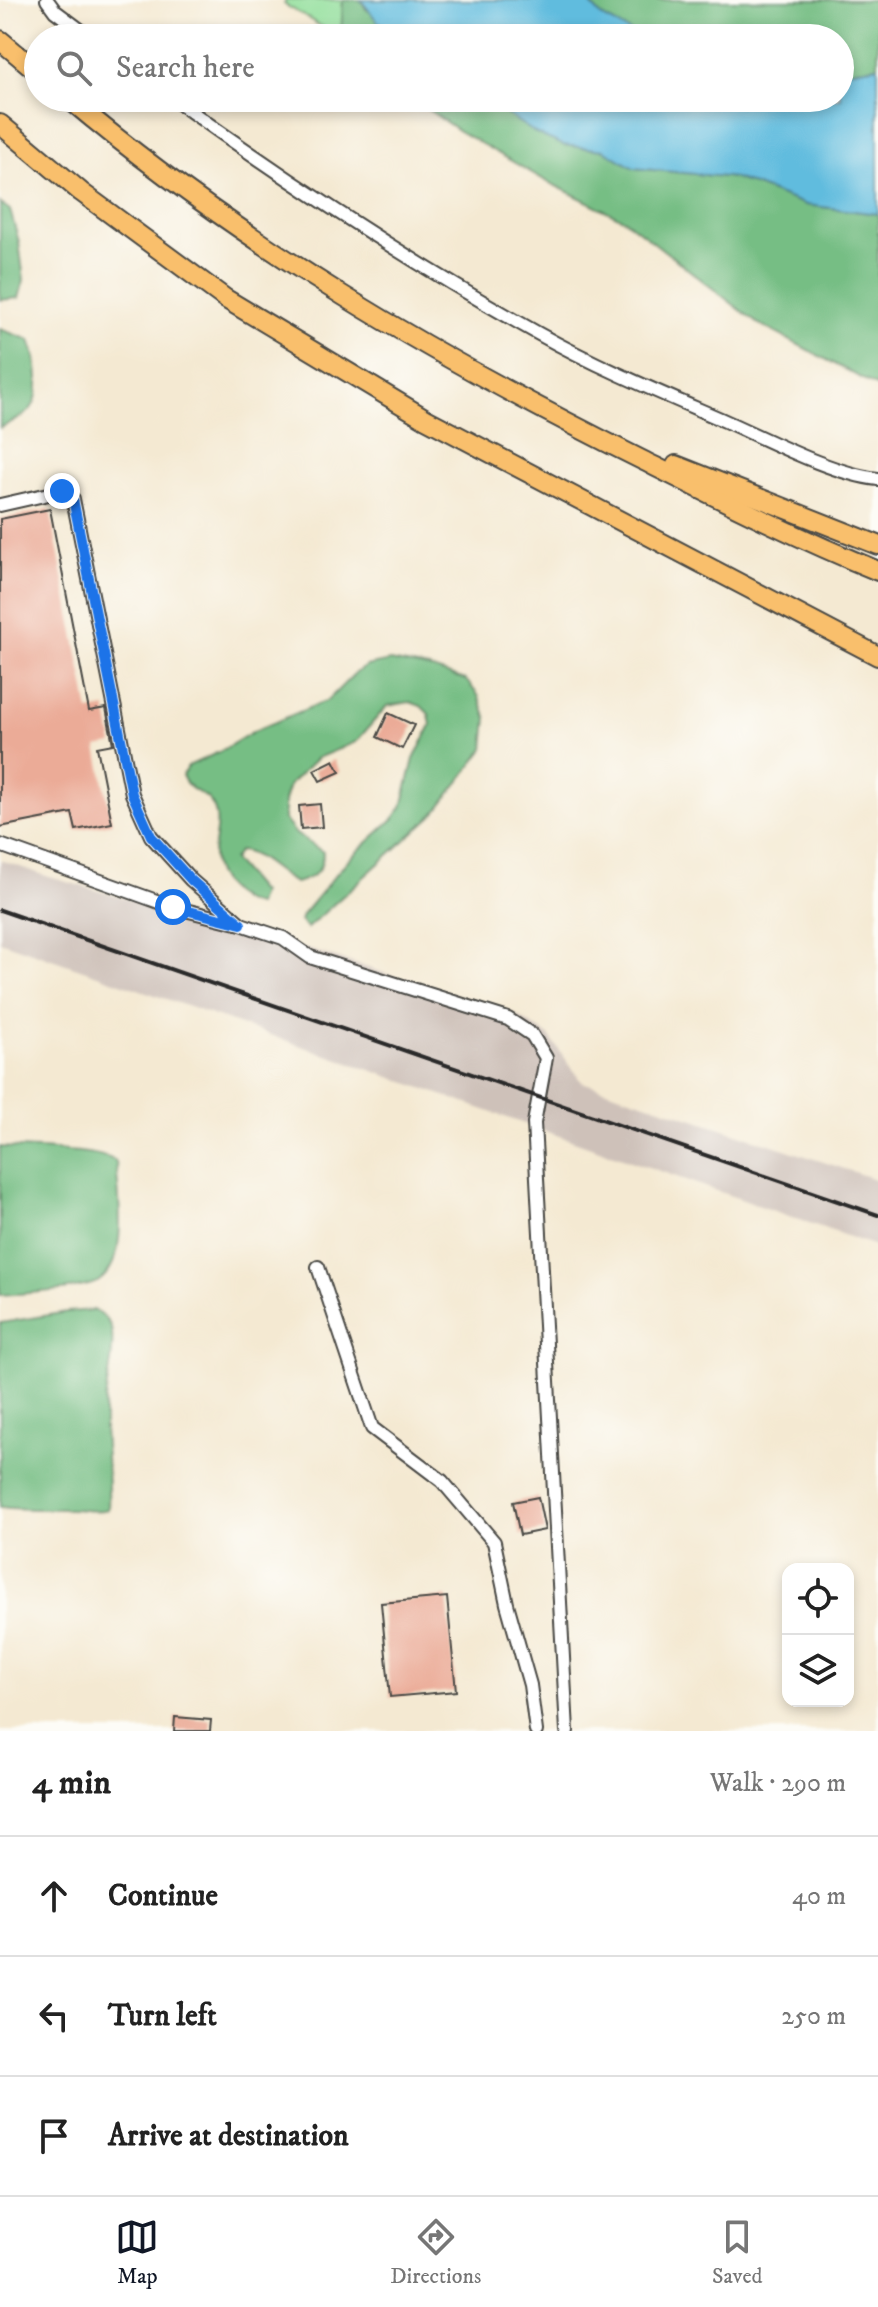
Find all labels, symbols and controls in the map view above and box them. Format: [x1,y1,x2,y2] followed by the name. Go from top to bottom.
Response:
[24,24,854,112] search box
[52,46,96,90] icon: search
[116,50,255,87] text: Search here
[44,473,80,509] route end
[155,889,191,925] route start
[782,1563,854,1707] map controls
[782,1563,854,1635] button: locate
[782,1635,854,1707] button: layers
[32,1762,111,1804] text: 4 min
[710,1767,846,1800] text: Walk · 290 m
[32,1874,76,1918] icon: ahead
[108,1878,218,1915] text: Continue
[792,1880,846,1913] text: 40 m
[32,1994,76,2038] icon: left
[108,1998,217,2035] text: Turn left
[781,2000,846,2033] text: 250 m
[32,2114,76,2158] icon: arrive
[108,2118,349,2155] text: Arrive at destination
[115,2215,159,2290] tab: Map
[390,2215,481,2290] tab: Directions
[712,2215,763,2290] tab: Saved

